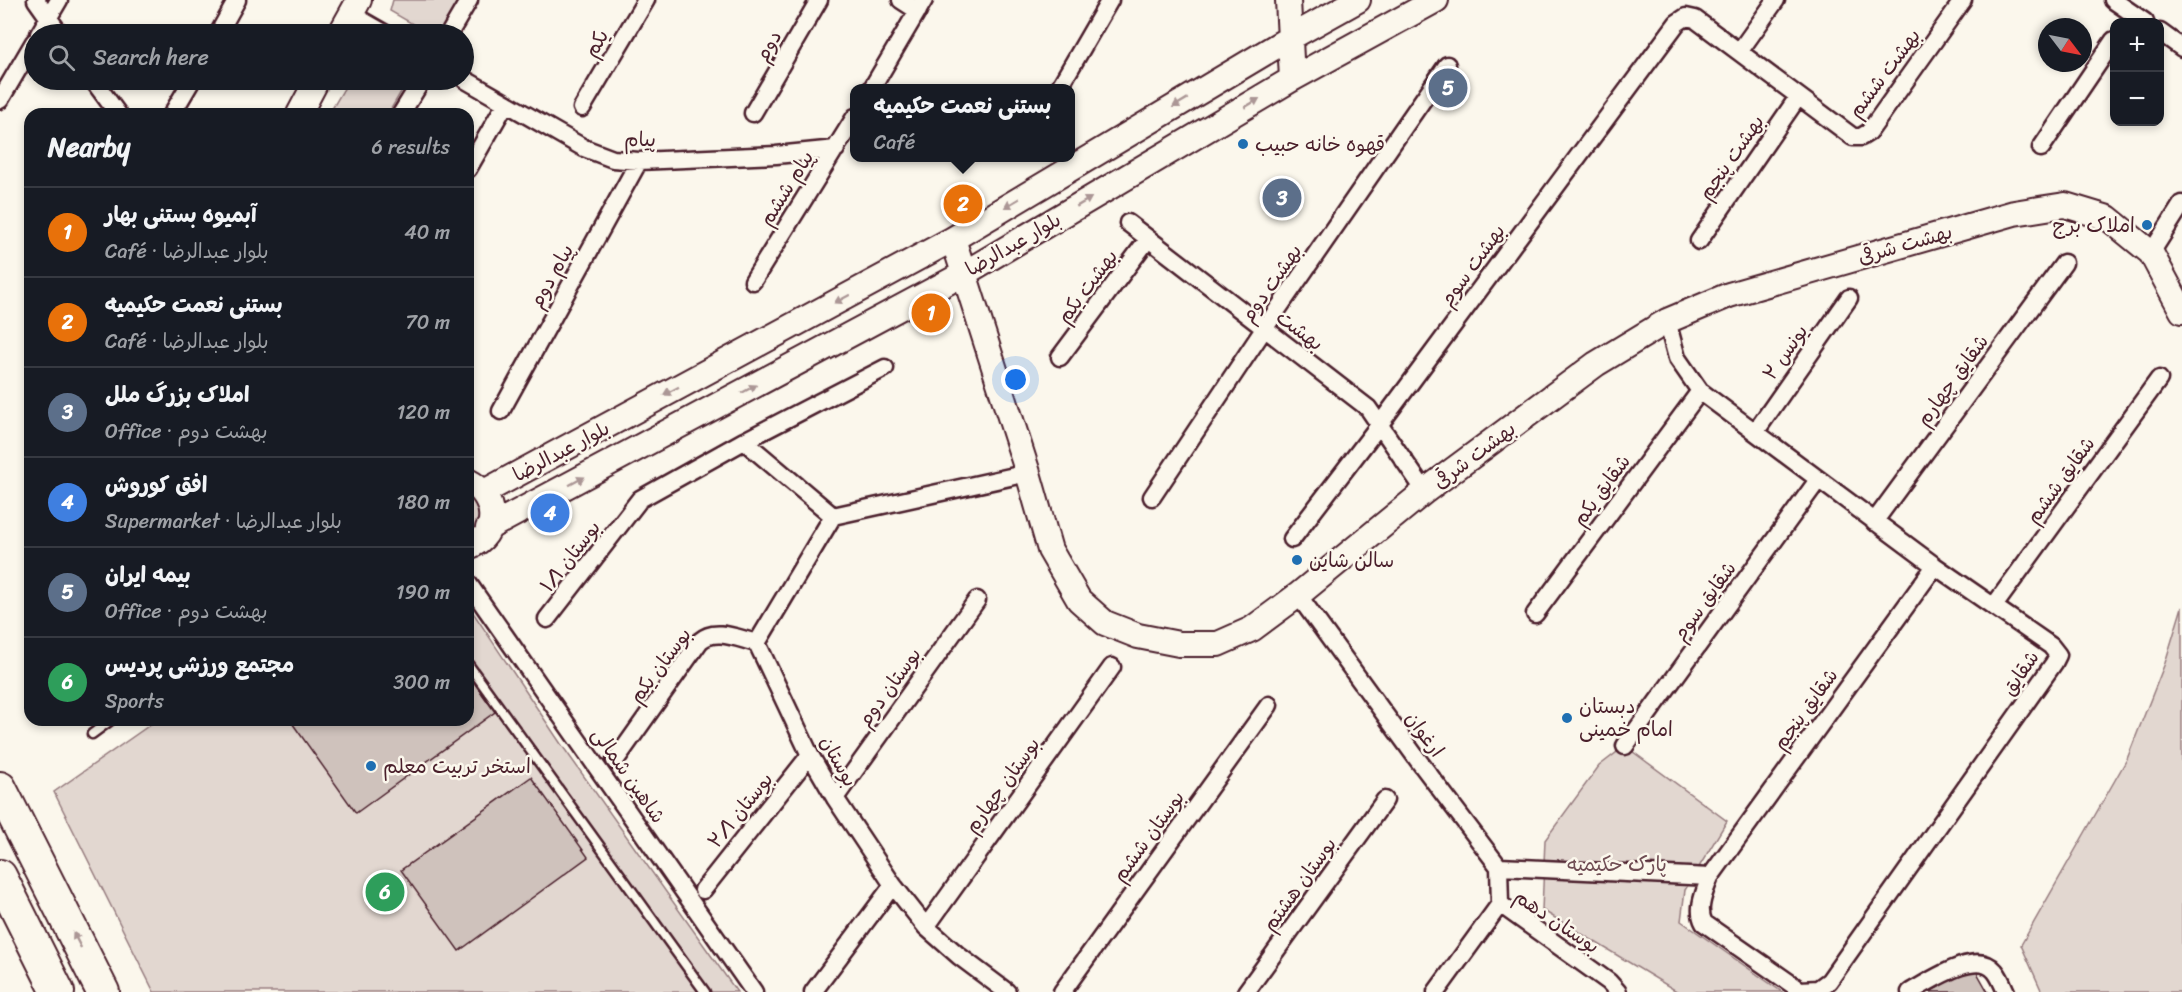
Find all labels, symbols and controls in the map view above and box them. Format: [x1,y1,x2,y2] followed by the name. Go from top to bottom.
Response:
[2038,18,2092,72] north arrow
[2110,18,2164,126] map controls
[2110,18,2164,72] button: +
[1839,21,1930,126] street label: بهشت ششم
[574,22,619,64] street label: یکم
[745,23,792,69] street label: دوم
[24,24,474,90] search box
[93,38,209,77] text: Search here
[45,41,78,74] icon: search
[1428,66,1468,110] pin: 5
[2110,72,2164,126] button: −
[850,84,1075,162] popup
[874,86,1051,125] text: بستنی نعمت حکیمیه
[1244,97,1260,108] one-way arrow
[1172,98,1188,109] one-way arrow
[1689,107,1774,208] street label: بهشت پنجم
[624,122,656,157] street label: پیام
[48,124,130,170] text: Nearby
[874,125,915,160] text: Café
[1255,127,1385,162] place label: قهوه خانه حبیب
[371,130,450,165] text: 6 results
[1236,137,1250,151] marker: قهوه خانه حبیب
[749,143,824,233] street label: پیام ششم
[1262,176,1302,220] pin: 3
[944,182,982,226] pin: 2
[105,195,257,234] text: آبمیوه بستنی بهار
[1076,197,1092,208] one-way arrow
[1004,198,1020,209] one-way arrow
[958,203,1068,286] street label: بلوار عبدالرضا
[2053,208,2135,243] place label: املاک برج
[1854,214,1957,275] street label: بهشت شرقی
[63,215,72,250] text: 1
[404,215,450,250] text: 40 m
[1430,216,1515,314] street label: بهشت سوم
[2140,218,2154,232] marker: املاک برج
[105,234,269,269] text: Café · بلوار عبدالرضا
[1231,236,1312,330] street label: بهشت دوم
[519,237,584,315] street label: پیام دوم
[1047,241,1127,331] street label: بهشت یکم
[105,285,283,324] text: بستنی نعمت حکیمیه
[912,290,950,336] pin: 1
[834,294,851,304] one-way arrow
[1268,301,1331,360] street label: بهشت
[62,305,73,340] text: 2
[405,305,450,340] text: 70 m
[1753,317,1818,388] street label: یونس ۲
[105,324,269,359] text: Café · بلوار عبدالرضا
[1907,327,1998,434] street label: شقایق چهارم
[1001,365,1030,394] your location
[105,375,250,414] text: املاک بزرگ ملل
[740,384,757,394] one-way arrow
[662,386,679,396] one-way arrow
[62,395,73,430] text: 3
[397,395,450,430] text: 120 m
[506,411,616,492] street label: بلوار عبدالرضا
[1425,412,1524,499] street label: بهشت شرقی
[105,414,268,449] text: Office · بهشت دوم
[2016,429,2104,532] street label: شقایق ششم
[1563,447,1640,534] street label: شقایق یکم
[105,465,208,504] text: افق کوروش
[568,476,586,486] one-way arrow
[61,485,74,520] text: 4
[396,485,450,520] text: 180 m
[530,490,570,536] pin: 4
[105,504,342,539] text: Supermarket · بلوار عبدالرضا
[531,512,610,600] street label: بوستان ۱/۱
[1309,543,1394,578] place label: سالن شاین
[1290,553,1304,567] marker: سالن شاین
[1663,554,1746,649] street label: شقایق سوم
[105,555,191,594] text: بیمه ایران
[61,575,74,610] text: 5
[396,575,450,610] text: 190 m
[105,594,268,629] text: Office · بهشت دوم
[620,620,701,711] street label: بوستان یکم
[848,640,931,735] street label: بوستان دوم
[1992,643,2049,703] street label: شقایق
[105,645,294,684] text: مجتمع ورزشی پردیس
[1763,661,1847,758] street label: شقایق پنجم
[62,665,73,700] text: 6
[393,665,450,700] text: 300 m
[105,684,164,719] text: Sports
[1579,689,1673,747] place label: دبستان امام خمینی
[1396,704,1453,765] street label: ارغوان
[1560,711,1574,725] marker: دبستان امام خمینی
[582,720,675,831] street label: شاهین شمالی
[810,729,867,794] street label: بوستان
[955,729,1050,841] street label: بوستان چهارم
[383,749,531,784] place label: استخر تربیت معلم
[364,759,378,773] marker: استخر تربیت معلم
[698,764,782,857] street label: بوستان ۲/۱
[1103,783,1194,890] street label: بوستان ششم
[1253,829,1346,939] street label: بوستان هشتم
[1567,847,1667,882] park label: پارک حکیمیه
[366,870,404,914] pin: 6
[1506,880,1607,963] street label: بوستان دهم
[72,931,81,948] one-way arrow

